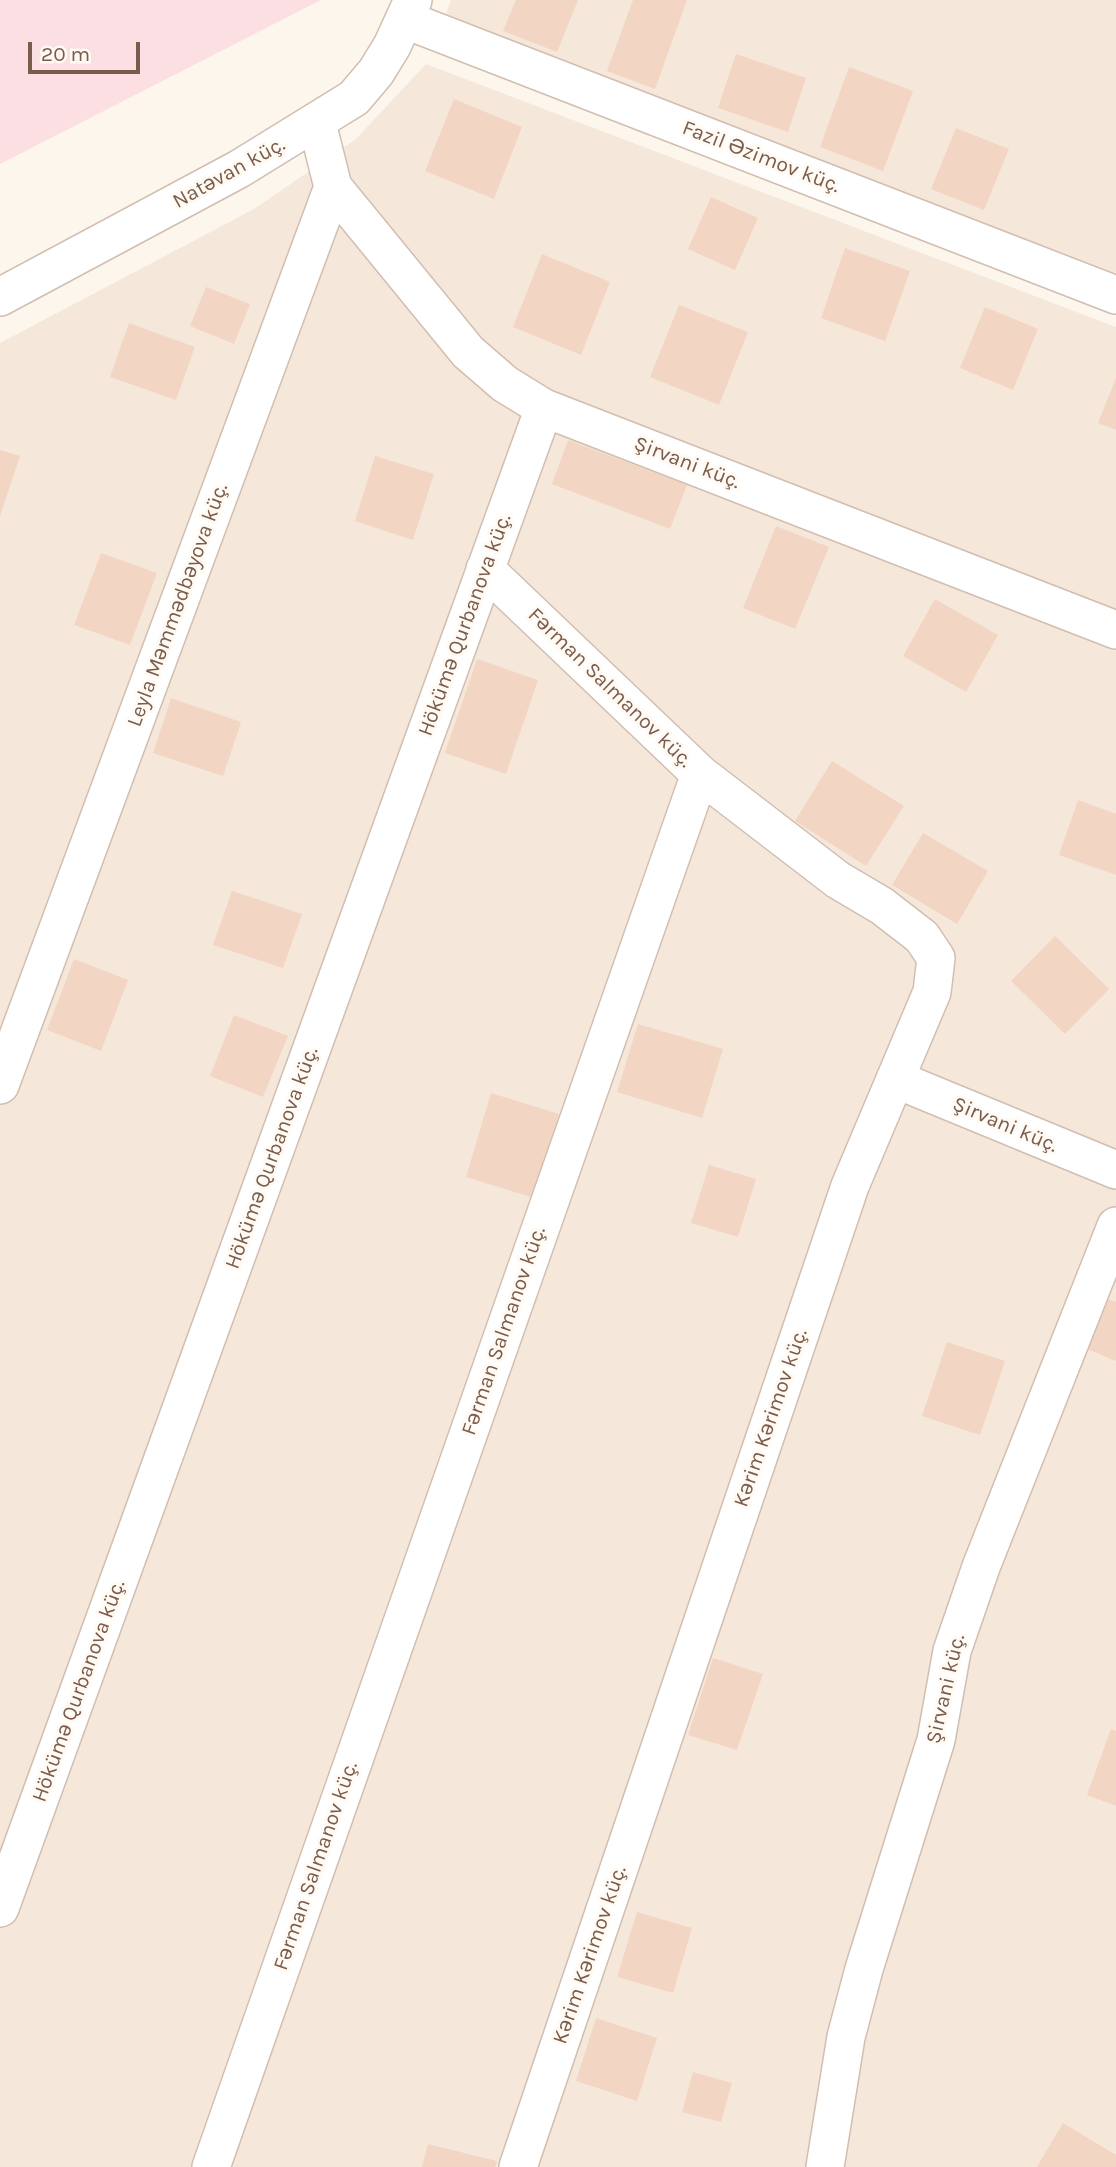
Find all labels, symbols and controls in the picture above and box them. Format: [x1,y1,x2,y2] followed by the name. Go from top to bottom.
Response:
[32,28,144,72] scale bar
[41,42,90,66] text: 20 m
[679,115,843,199] street label: Fazil Əzimov küç.
[168,132,290,214] street label: Natəvan küç.
[630,431,744,495] street label: Şirvani küç.
[122,480,234,730] street label: Leyla Məmmədbəyova küç.
[413,510,517,740] street label: Hökümə Qurbanova küç.
[522,603,698,773] street label: Fərman Salmanov küç.
[220,1043,324,1273] street label: Hökümə Qurbanova küç.
[949,1092,1061,1158] street label: Şirvani küç.
[456,1223,552,1439] street label: Fərman Salmanov küç.
[729,1325,813,1511] street label: Kərim Kərimov küç.
[27,1576,131,1806] street label: Hökümə Qurbanova küç.
[921,1632,971,1746] street label: Şirvani küç.
[268,1758,364,1974] street label: Fərman Salmanov küç.
[548,1862,632,2048] street label: Kərim Kərimov küç.

